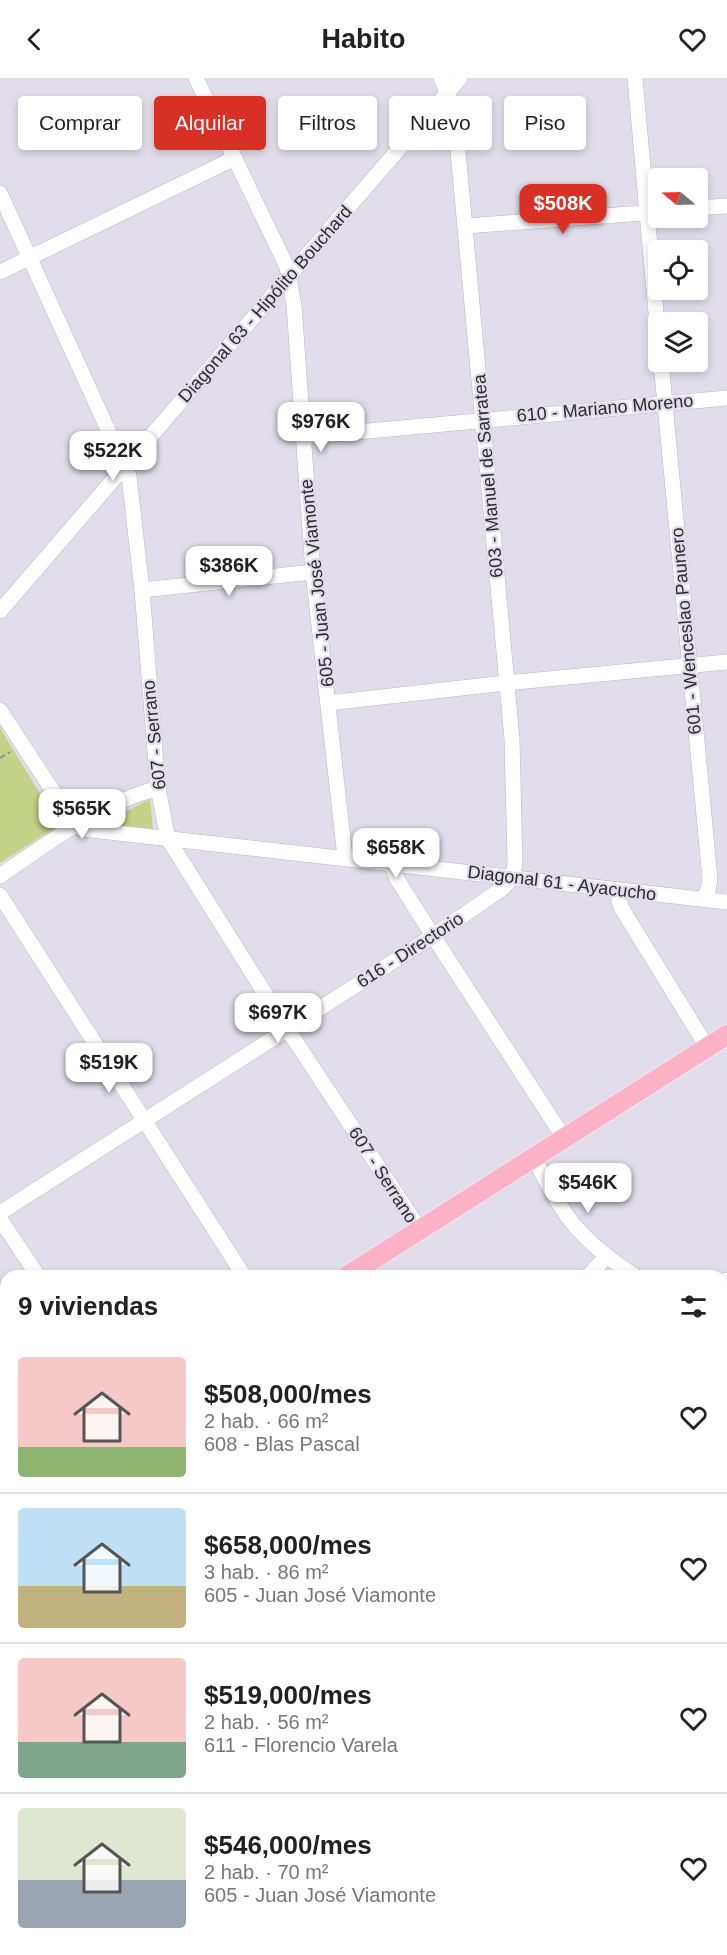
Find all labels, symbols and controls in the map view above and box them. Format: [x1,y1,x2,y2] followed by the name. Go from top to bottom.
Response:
[18,23,51,56] icon: back
[676,23,709,56] icon: heart
[322,24,406,54] text: Habito
[18,96,142,150] chip: Comprar
[154,96,266,150] chip: Alquilar
[278,96,377,150] chip: Filtros
[389,96,492,150] chip: Nuevo
[504,96,586,150] chip: Piso
[648,168,708,228] north arrow
[648,168,708,372] map controls
[521,184,605,235] pin: $508K
[534,192,592,214] text: $508K
[174,202,356,406] street label: Diagonal 63 - Hipólito Bouchard
[648,240,708,300] button: locate
[648,312,708,372] button: layers
[469,372,507,579] street label: 603 - Manuel de Sarratea
[516,390,694,426] street label: 610 - Mariano Moreno
[279,402,363,453] pin: $976K
[292,410,350,432] text: $976K
[71,431,155,482] pin: $522K
[84,439,142,461] text: $522K
[296,478,338,688] street label: 605 - Juan José Viamonte
[667,527,705,735] street label: 601 - Wenceslao Paunero
[187,546,271,597] pin: $386K
[200,554,258,576] text: $386K
[138,679,170,791] street label: 607 - Serrano
[40,789,124,840] pin: $565K
[53,797,111,819] text: $565K
[354,828,438,879] pin: $658K
[367,836,425,858] text: $658K
[467,862,657,904] street label: Diagonal 61 - Ayacucho
[353,908,467,992] street label: 616 - Directorio
[236,993,320,1044] pin: $697K
[249,1001,307,1023] text: $697K
[67,1043,151,1094] pin: $519K
[80,1051,138,1073] text: $519K
[345,1123,421,1227] street label: 607 - Serrano
[546,1163,630,1214] pin: $546K
[559,1171,617,1193] text: $546K
[677,1290,710,1323] icon: filters
[18,1291,158,1321] text: 9 viviendas
[204,1379,372,1409] text: $508,000/mes
[66,1381,138,1453] icon: home
[677,1401,710,1434] icon: heart
[204,1410,329,1432] text: 2 hab. · 66 m²
[204,1433,360,1455] text: 608 - Blas Pascal
[204,1530,372,1560] text: $658,000/mes
[66,1532,138,1604] icon: home
[677,1552,710,1585] icon: heart
[204,1561,329,1583] text: 3 hab. · 86 m²
[204,1584,436,1606] text: 605 - Juan José Viamonte
[204,1680,372,1710] text: $519,000/mes
[66,1682,138,1754] icon: home
[677,1702,710,1735] icon: heart
[204,1711,329,1733] text: 2 hab. · 56 m²
[204,1734,398,1756] text: 611 - Florencio Varela
[204,1830,372,1860] text: $546,000/mes
[66,1832,138,1904] icon: home
[677,1852,710,1885] icon: heart
[204,1861,329,1883] text: 2 hab. · 70 m²
[204,1884,436,1906] text: 605 - Juan José Viamonte

